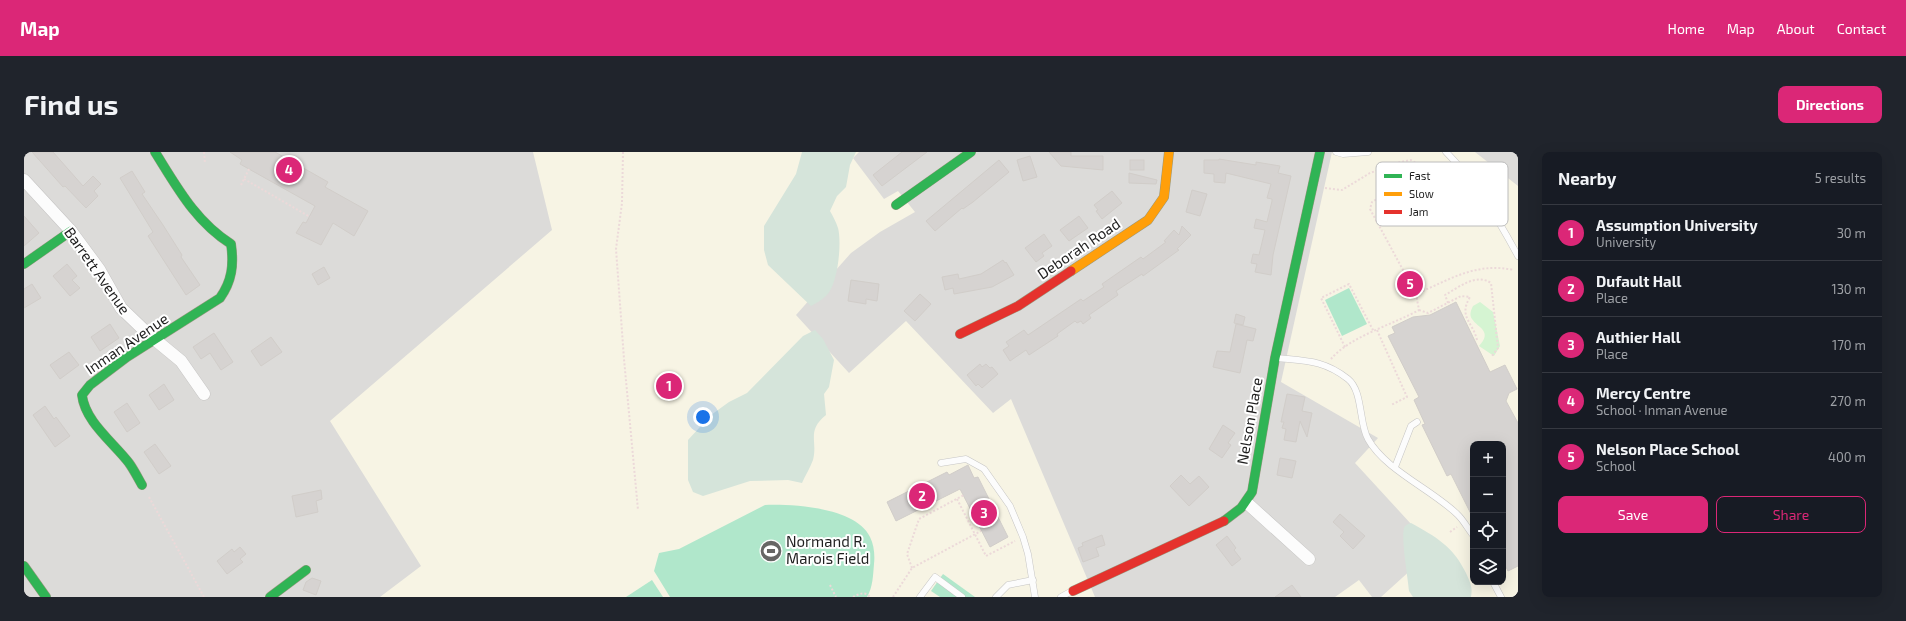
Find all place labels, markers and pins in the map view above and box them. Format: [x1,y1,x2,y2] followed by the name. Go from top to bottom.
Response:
[276,155,302,185] pin: 4
[1397,269,1423,299] pin: 5
[656,371,682,401] pin: 1
[909,481,935,511] pin: 2
[971,498,997,528] pin: 3
[786,532,869,567] place label: Normand R. Marois Field
[758,538,784,564] sports icon: Normand R. Marois Field

